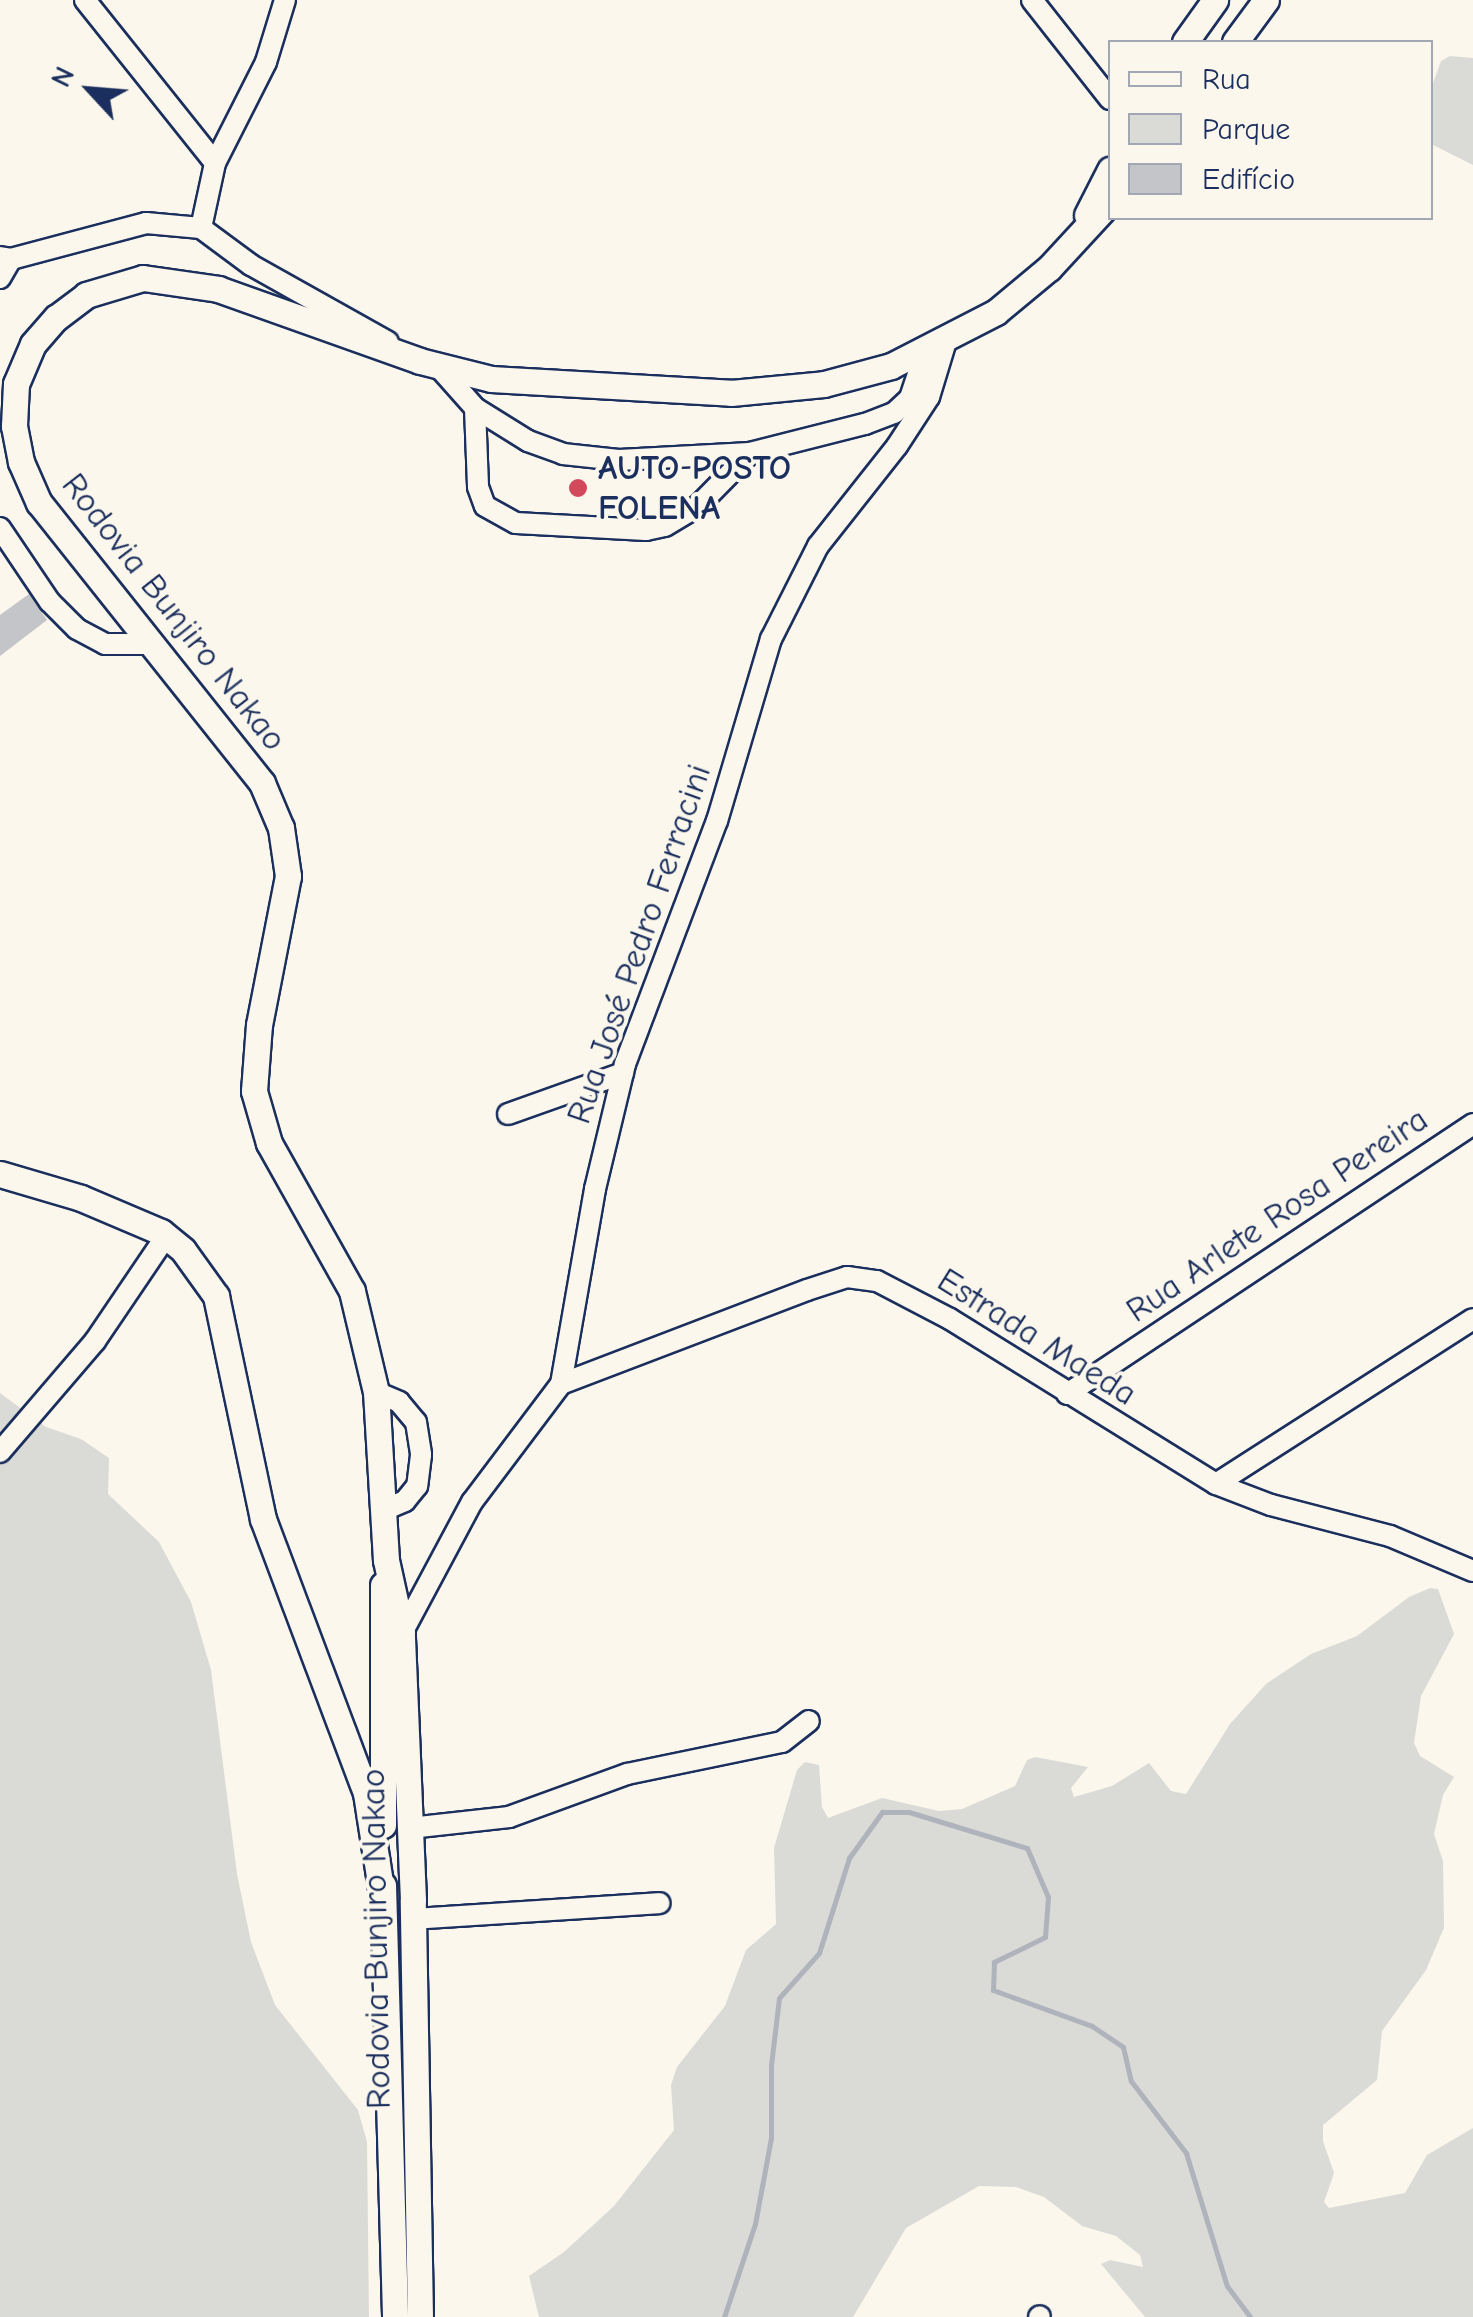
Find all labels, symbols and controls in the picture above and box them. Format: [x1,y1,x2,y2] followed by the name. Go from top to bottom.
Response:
[40,40,140,140] north arrow
[1108,40,1433,220] legend
[45,62,81,92] text: N
[1202,62,1251,97] text: Rua
[1202,112,1290,147] text: Parque
[1202,162,1295,197] text: Edifício
[598,447,791,529] place label: AUTO POSTO FOLENA
[53,465,295,759] street label: Rodovia Bunjiro Nakao
[567,477,589,499] marker: AUTO POSTO FOLENA
[558,759,720,1129] street label: Rua José Pedro Ferracini
[1118,1098,1436,1332] street label: Rua Arlete Rosa Pereira
[930,1259,1144,1415] street label: Estrada Maeda
[352,1768,400,2110] street label: Rodovia Bunjiro Nakao

